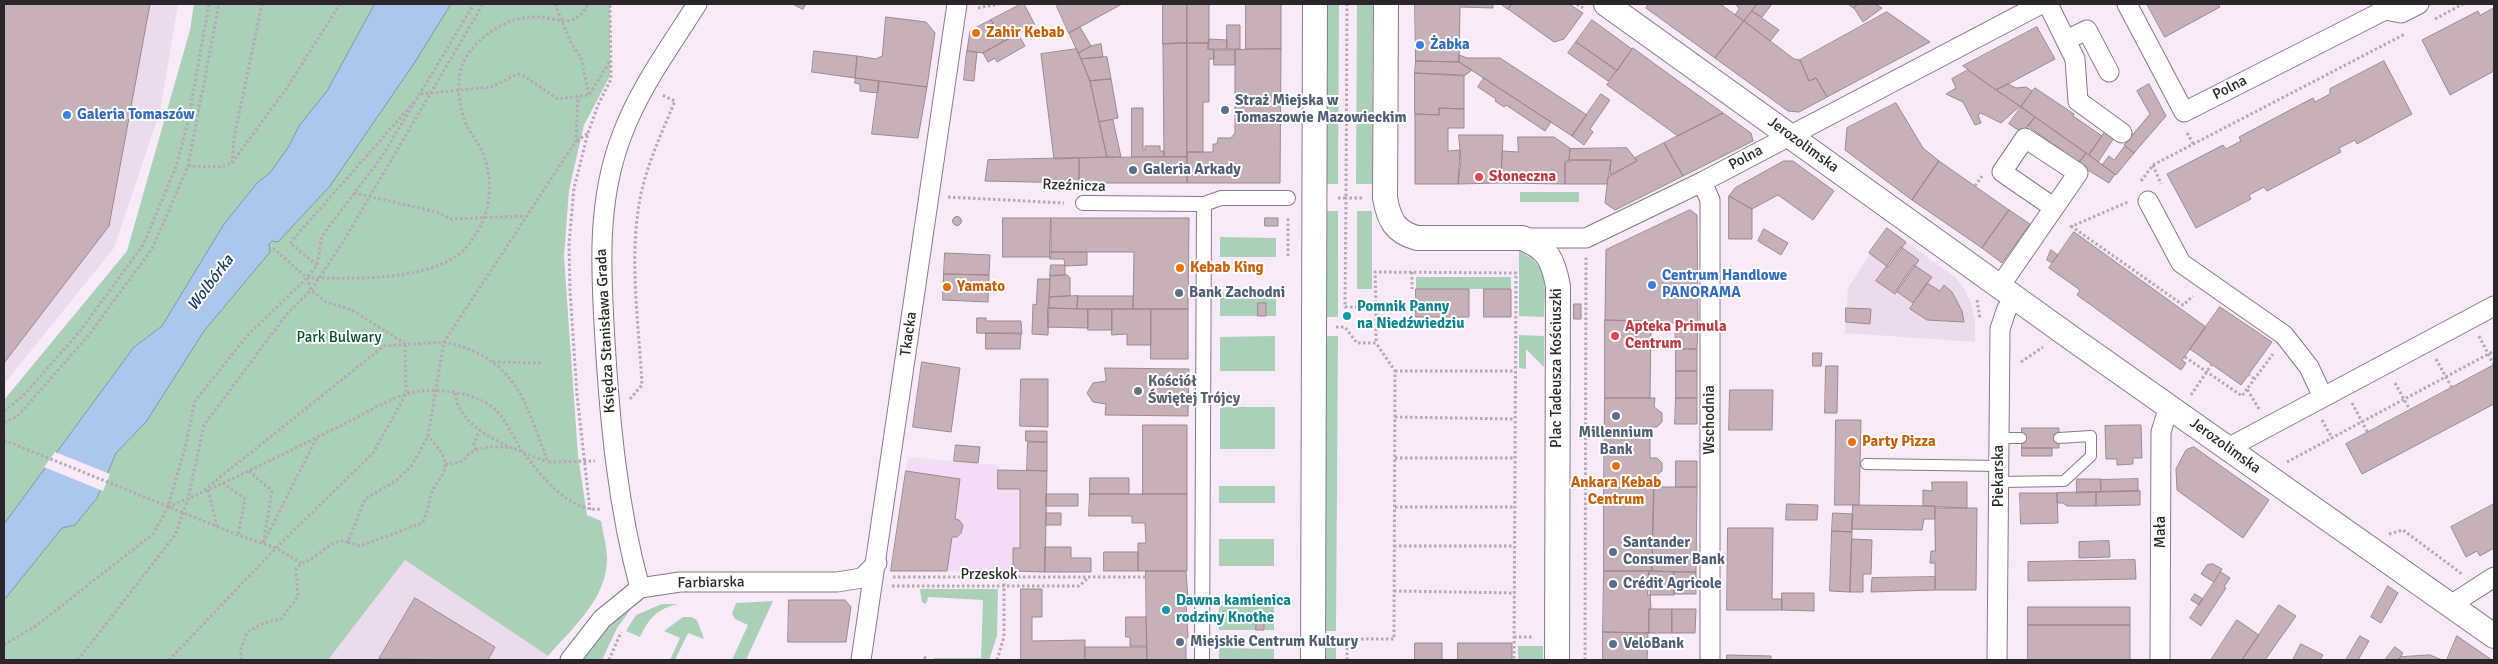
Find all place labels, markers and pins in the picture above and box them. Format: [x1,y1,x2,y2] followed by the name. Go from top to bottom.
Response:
[986,24,1064,42] place label: Zahir Kebab
[970,27,982,39] marker: Zahir Kebab
[1430,36,1470,54] place label: Żabka
[1414,39,1426,51] marker: Żabka
[1235,92,1407,127] place label: Straż Miejska w Tomaszowie Mazowieckim
[1219,104,1231,116] marker: Straż Miejska w Tomaszowie Mazowieckim
[77,106,195,124] place label: Galeria Tomaszów
[61,109,73,121] marker: Galeria Tomaszów
[1143,161,1241,179] place label: Galeria Arkady
[1127,164,1139,176] marker: Galeria Arkady
[1489,168,1556,186] place label: Słoneczna
[1473,171,1485,183] marker: Słoneczna
[1190,259,1264,277] place label: Kebab King
[1174,262,1186,274] marker: Kebab King
[1662,267,1787,302] place label: Centrum Handlowe PANORAMA
[957,278,1005,296] place label: Yamato
[1646,279,1658,291] marker: Centrum Handlowe PANORAMA
[941,281,953,293] marker: Yamato
[1189,284,1285,302] place label: Bank Zachodni
[1173,287,1185,299] marker: Bank Zachodni
[1357,298,1464,333] place label: Pomnik Panny na Niedźwiedziu
[1341,310,1353,322] marker: Pomnik Panny na Niedźwiedziu
[1625,318,1727,353] place label: Apteka Primula Centrum
[1609,330,1621,342] marker: Apteka Primula Centrum
[1148,373,1240,408] place label: Kościół Świętej Trójcy
[1132,385,1144,397] marker: Kościół Świętej Trójcy
[1610,410,1622,422] marker: Millennium Bank
[1579,424,1653,459] place label: Millennium Bank
[1862,433,1936,451] place label: Party Pizza
[1846,436,1858,448] marker: Party Pizza
[1610,460,1622,472] marker: Ankara Kebab Centrum
[1571,474,1661,509] place label: Ankara Kebab Centrum
[1623,534,1725,569] place label: Santander Consumer Bank
[1607,546,1619,558] marker: Santander Consumer Bank
[1623,575,1722,593] place label: Crédit Agricole
[1607,578,1619,590] marker: Crédit Agricole
[1176,592,1291,627] place label: Dawna kamienica rodziny Knothe
[1160,604,1172,616] marker: Dawna kamienica rodziny Knothe
[1190,633,1358,651] place label: Miejskie Centrum Kultury
[1623,635,1684,653] place label: VeloBank
[1174,636,1186,648] marker: Miejskie Centrum Kultury
[1607,638,1619,650] marker: VeloBank

